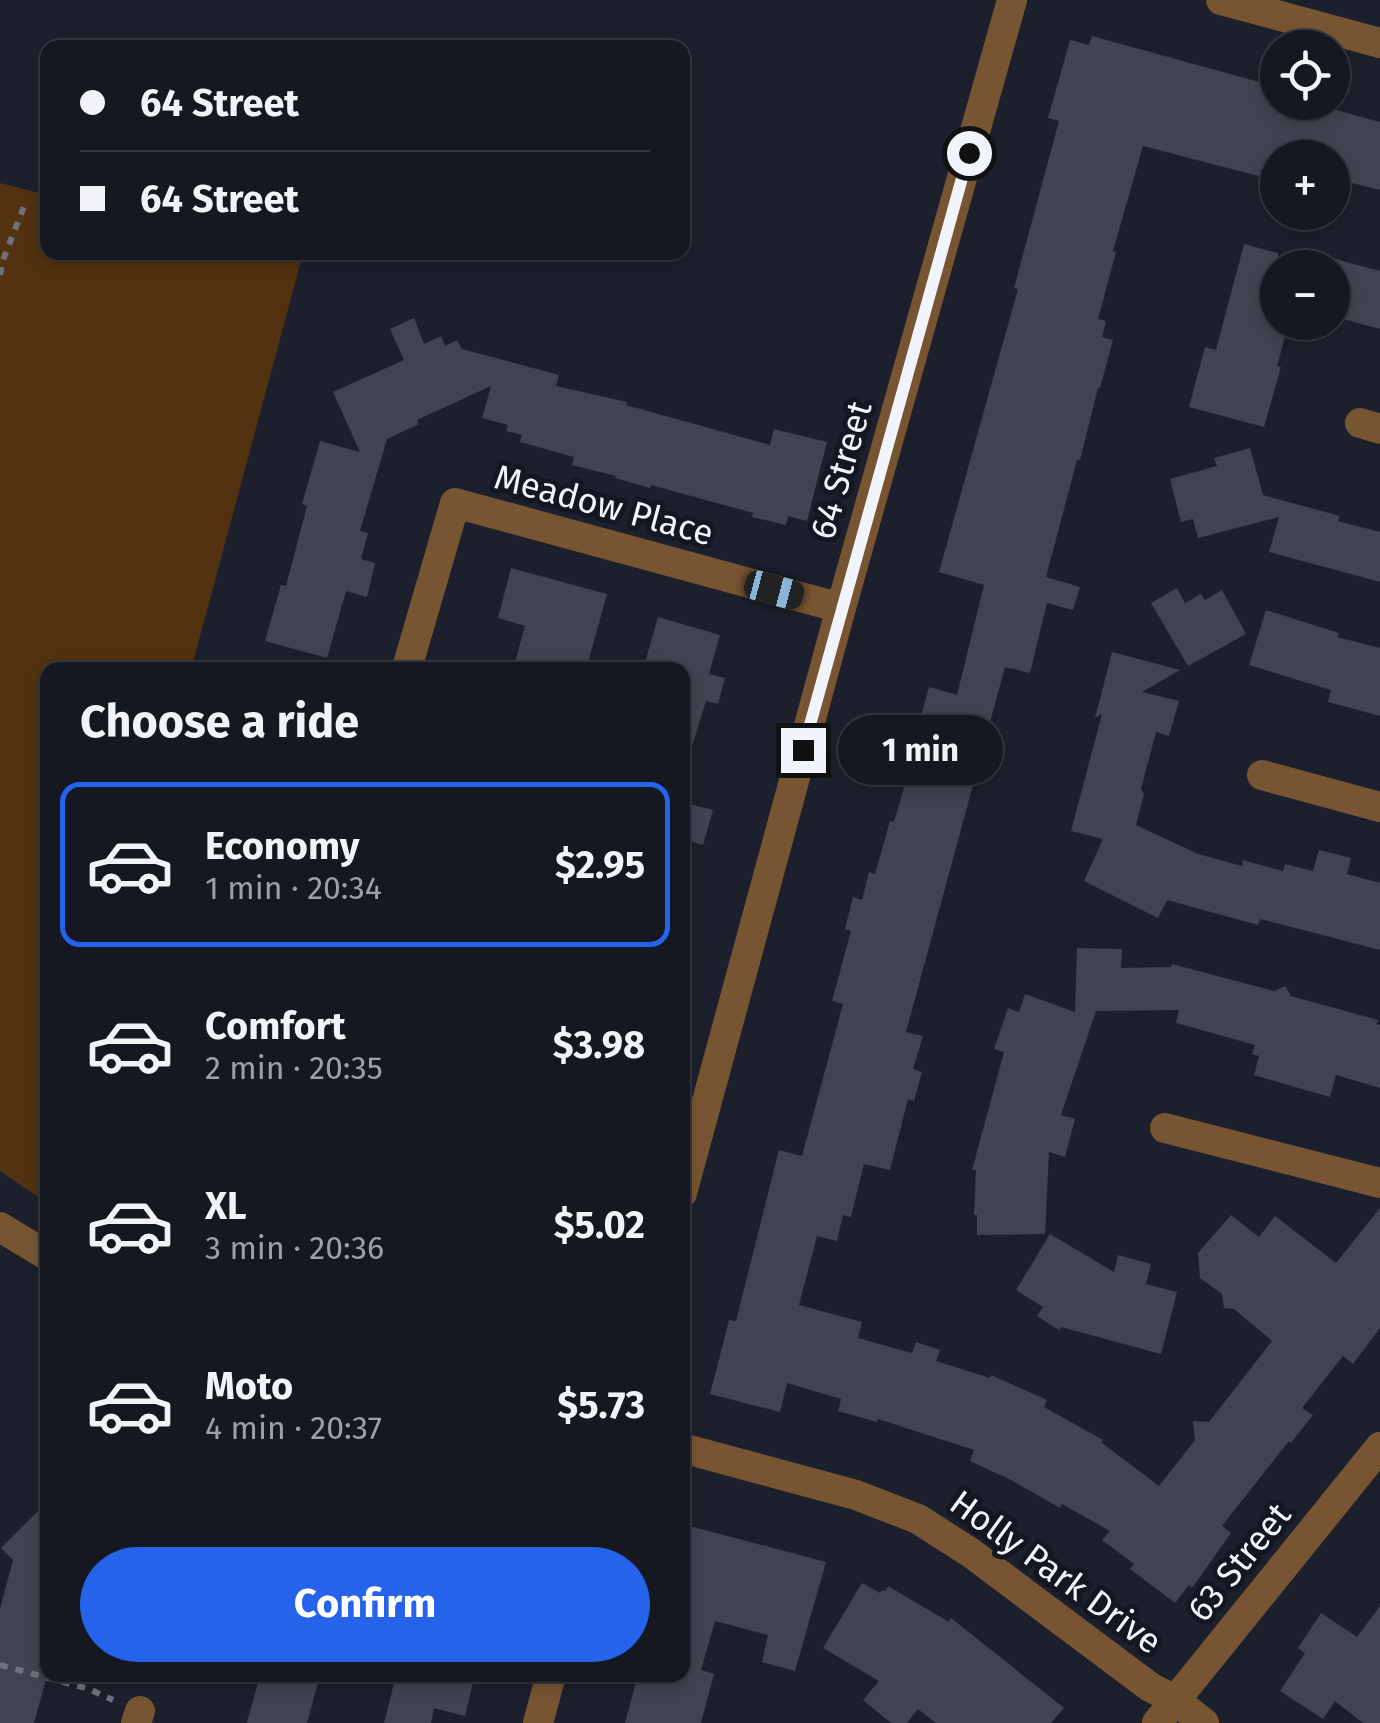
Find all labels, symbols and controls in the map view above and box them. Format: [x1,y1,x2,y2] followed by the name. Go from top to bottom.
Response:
[1260,30,1350,340] map controls
[1260,30,1350,120] button: locate
[140,80,299,126] text: 64 Street
[947,131,992,176] route start
[1260,140,1350,230] button: +
[140,176,299,222] text: 64 Street
[1260,250,1350,340] button: −
[801,396,881,544] street label: 64 Street
[490,456,718,554] street label: Meadow Place
[741,568,807,612] car
[80,695,359,749] text: Choose a ride
[838,715,1003,785] callout: 1 min
[781,728,826,773] route end
[882,731,959,769] text: 1 min
[85,820,175,910] icon: car
[205,823,360,869] text: Economy
[555,842,645,888] text: $2.95
[205,869,382,907] text: 1 min · 20:34
[85,1000,175,1090] icon: car
[205,1003,346,1049] text: Comfort
[553,1022,645,1068] text: $3.98
[205,1049,383,1087] text: 2 min · 20:35
[85,1180,175,1270] icon: car
[205,1183,247,1229] text: XL
[554,1202,645,1248] text: $5.02
[205,1229,384,1267] text: 3 min · 20:36
[85,1360,175,1450] icon: car
[205,1363,293,1409] text: Moto
[557,1382,645,1428] text: $5.73
[205,1409,382,1447] text: 4 min · 20:37
[942,1481,1170,1663] street label: Holly Park Drive
[1179,1494,1300,1630] street label: 63 Street
[80,1547,650,1662] button: Confirm

